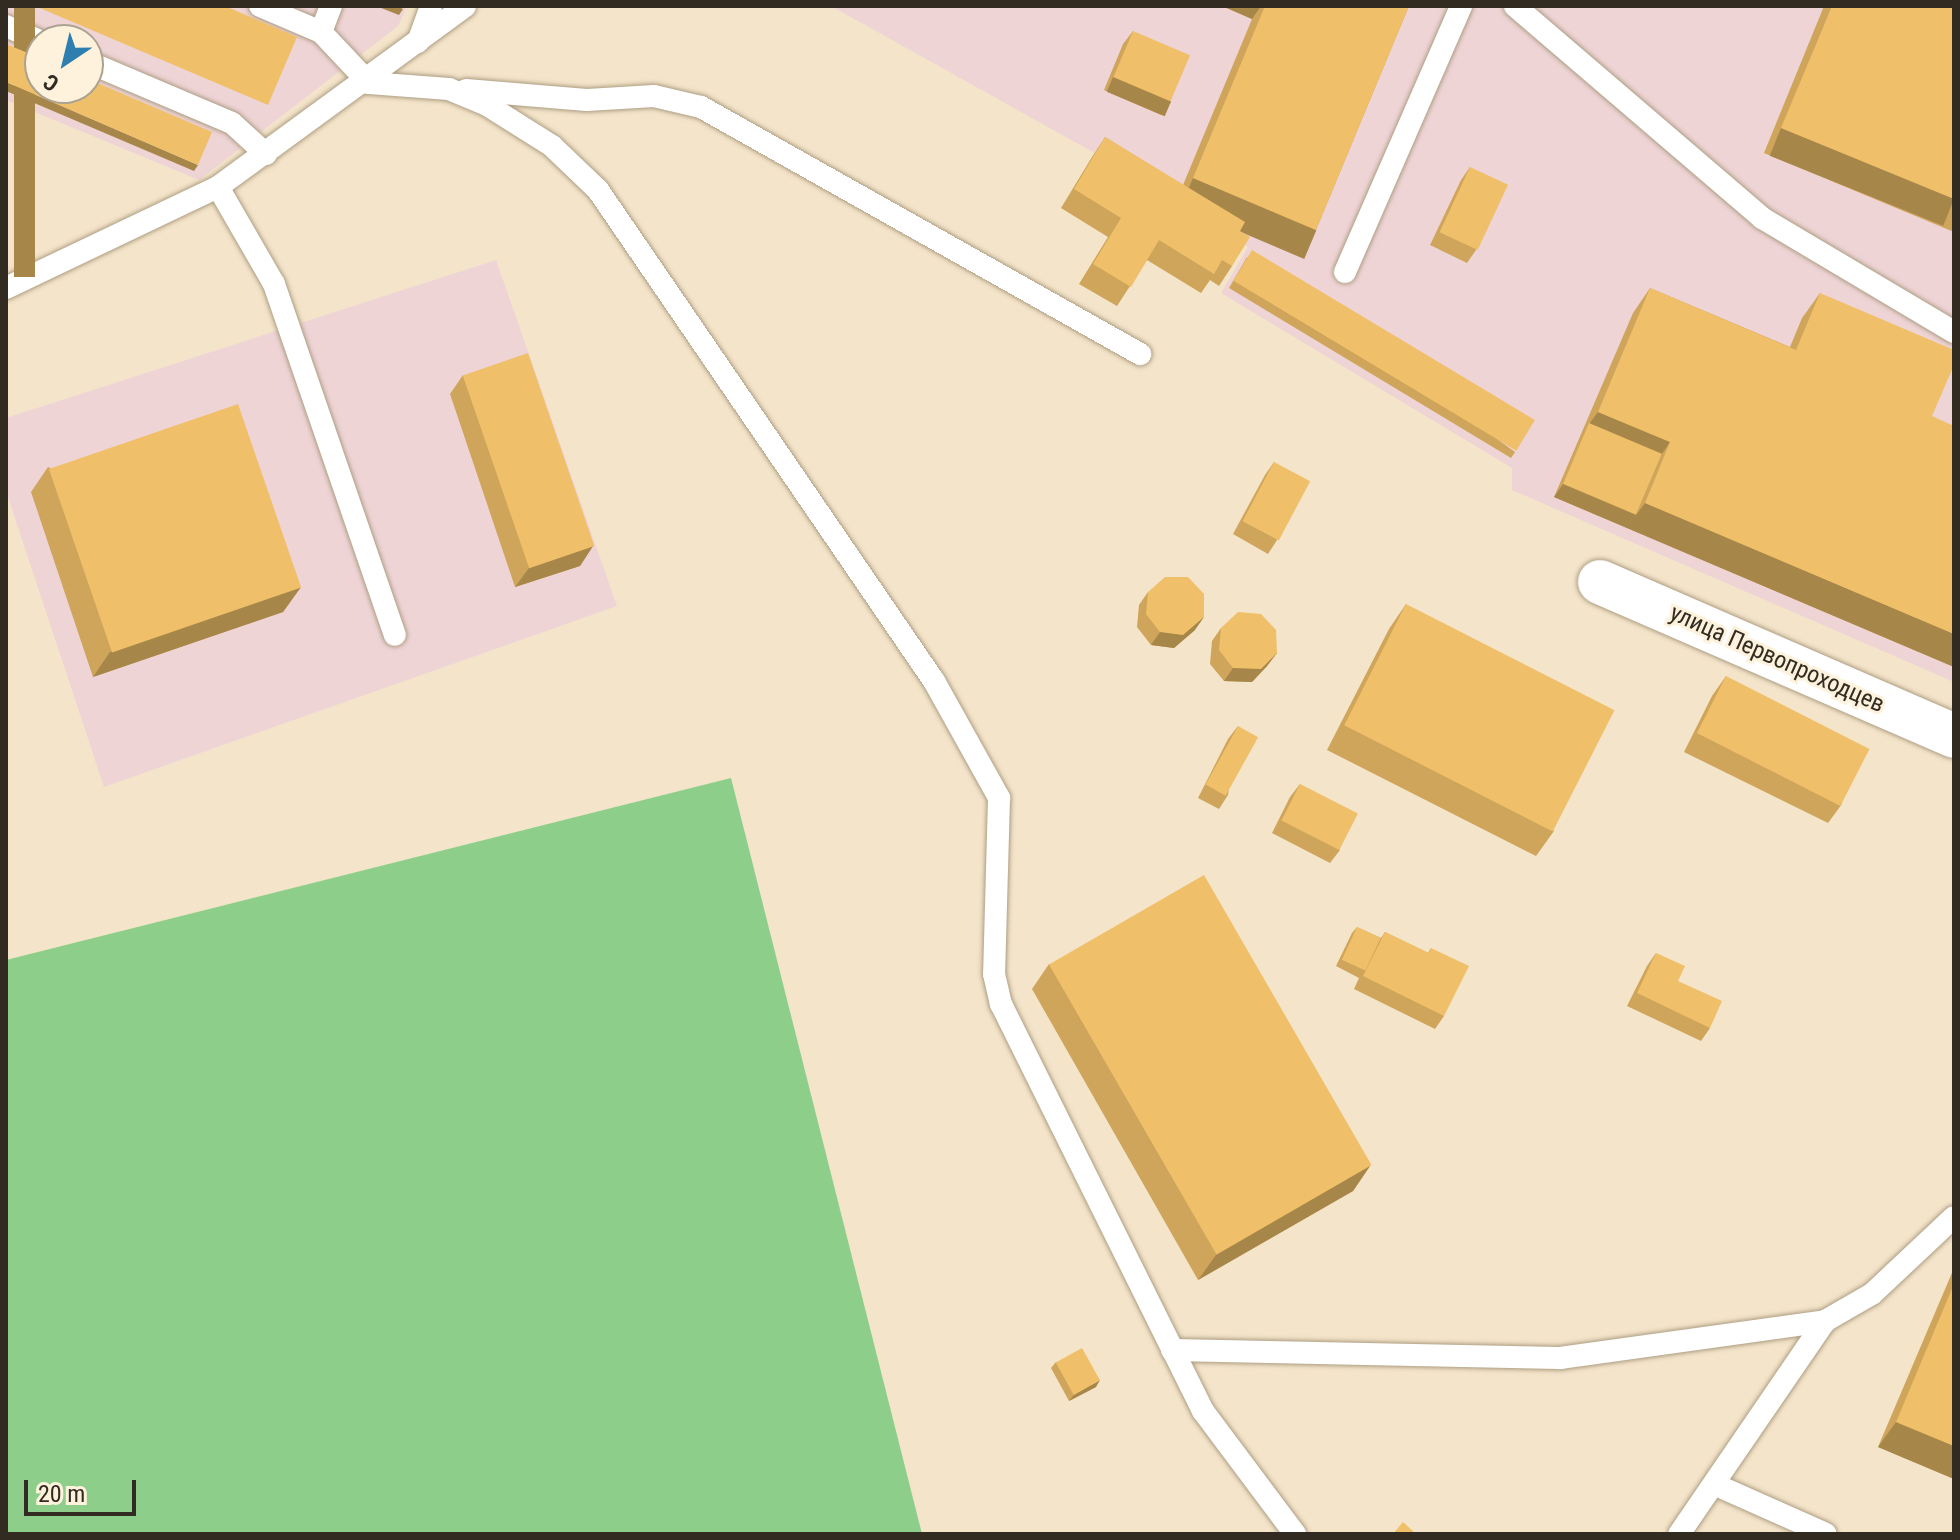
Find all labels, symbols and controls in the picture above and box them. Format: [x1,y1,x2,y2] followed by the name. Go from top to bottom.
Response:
[24,24,104,104] north arrow
[39,69,63,96] text: С
[1665,599,1889,719] street label: улица Первопроходцев
[28,1464,140,1514] scale bar
[38,1480,85,1508] text: 20 m

